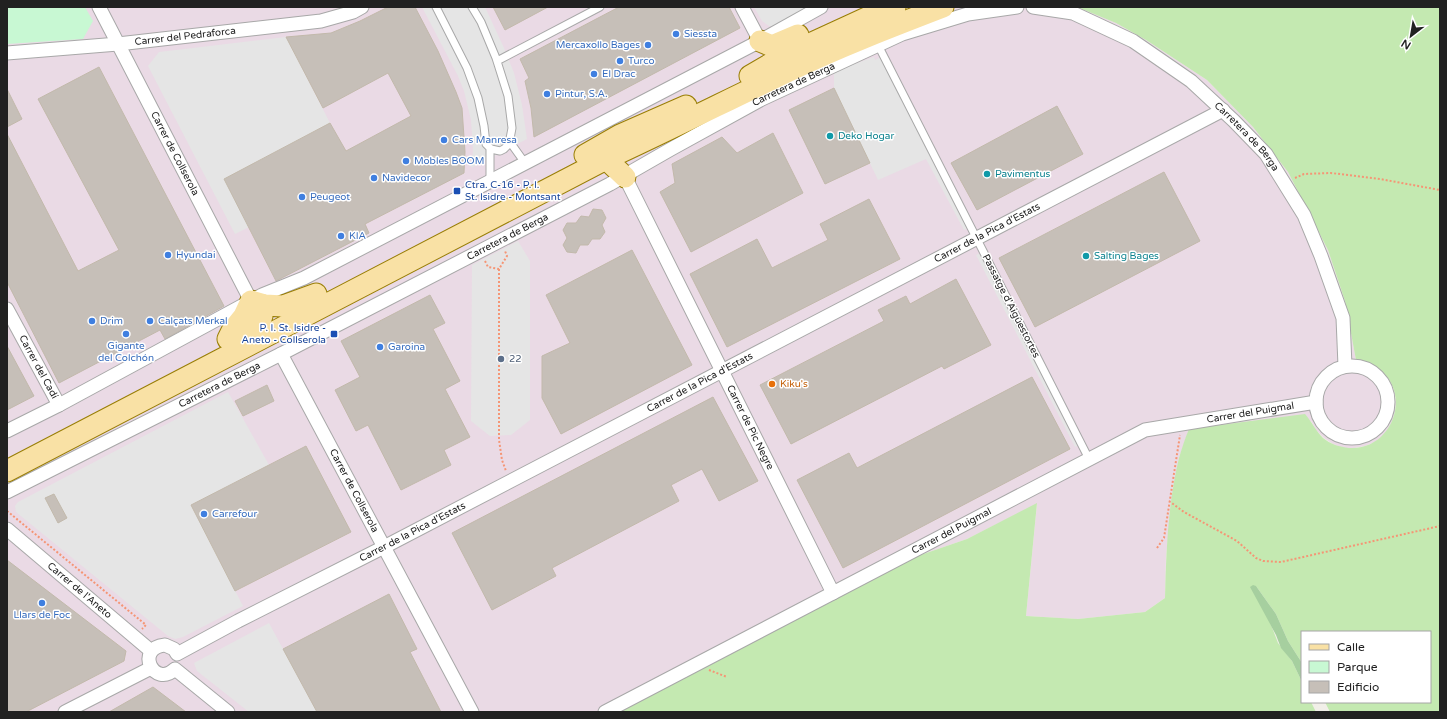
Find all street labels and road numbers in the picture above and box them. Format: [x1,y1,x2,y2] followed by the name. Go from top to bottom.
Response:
[134,25,236,48] street label: Carrer del Pedraforca
[750,60,837,109] street label: Carretera de Berga
[1212,100,1281,173] street label: Carretera de Berga
[148,109,201,198] street label: Carrer de Collserola
[932,200,1042,265] street label: Carrer de la Pica d'Estats
[465,211,550,263] street label: Carretera de Berga
[980,252,1042,360] street label: Passatge d'Aigüestortes
[16,333,61,401] street label: Carrer del Cadí
[645,350,755,415] street label: Carrer de la Pica d'Estats
[177,359,262,411] street label: Carretera de Berga
[724,383,777,472] street label: Carrer de Pic Negre
[1206,400,1295,426] street label: Carrer del Puigmal
[327,447,381,535] street label: Carrer de Collserola
[357,500,468,564] street label: Carrer de la Pica d'Estats
[910,505,993,557] street label: Carrer del Puigmal
[45,560,114,621] street label: Carrer de l'Aneto

